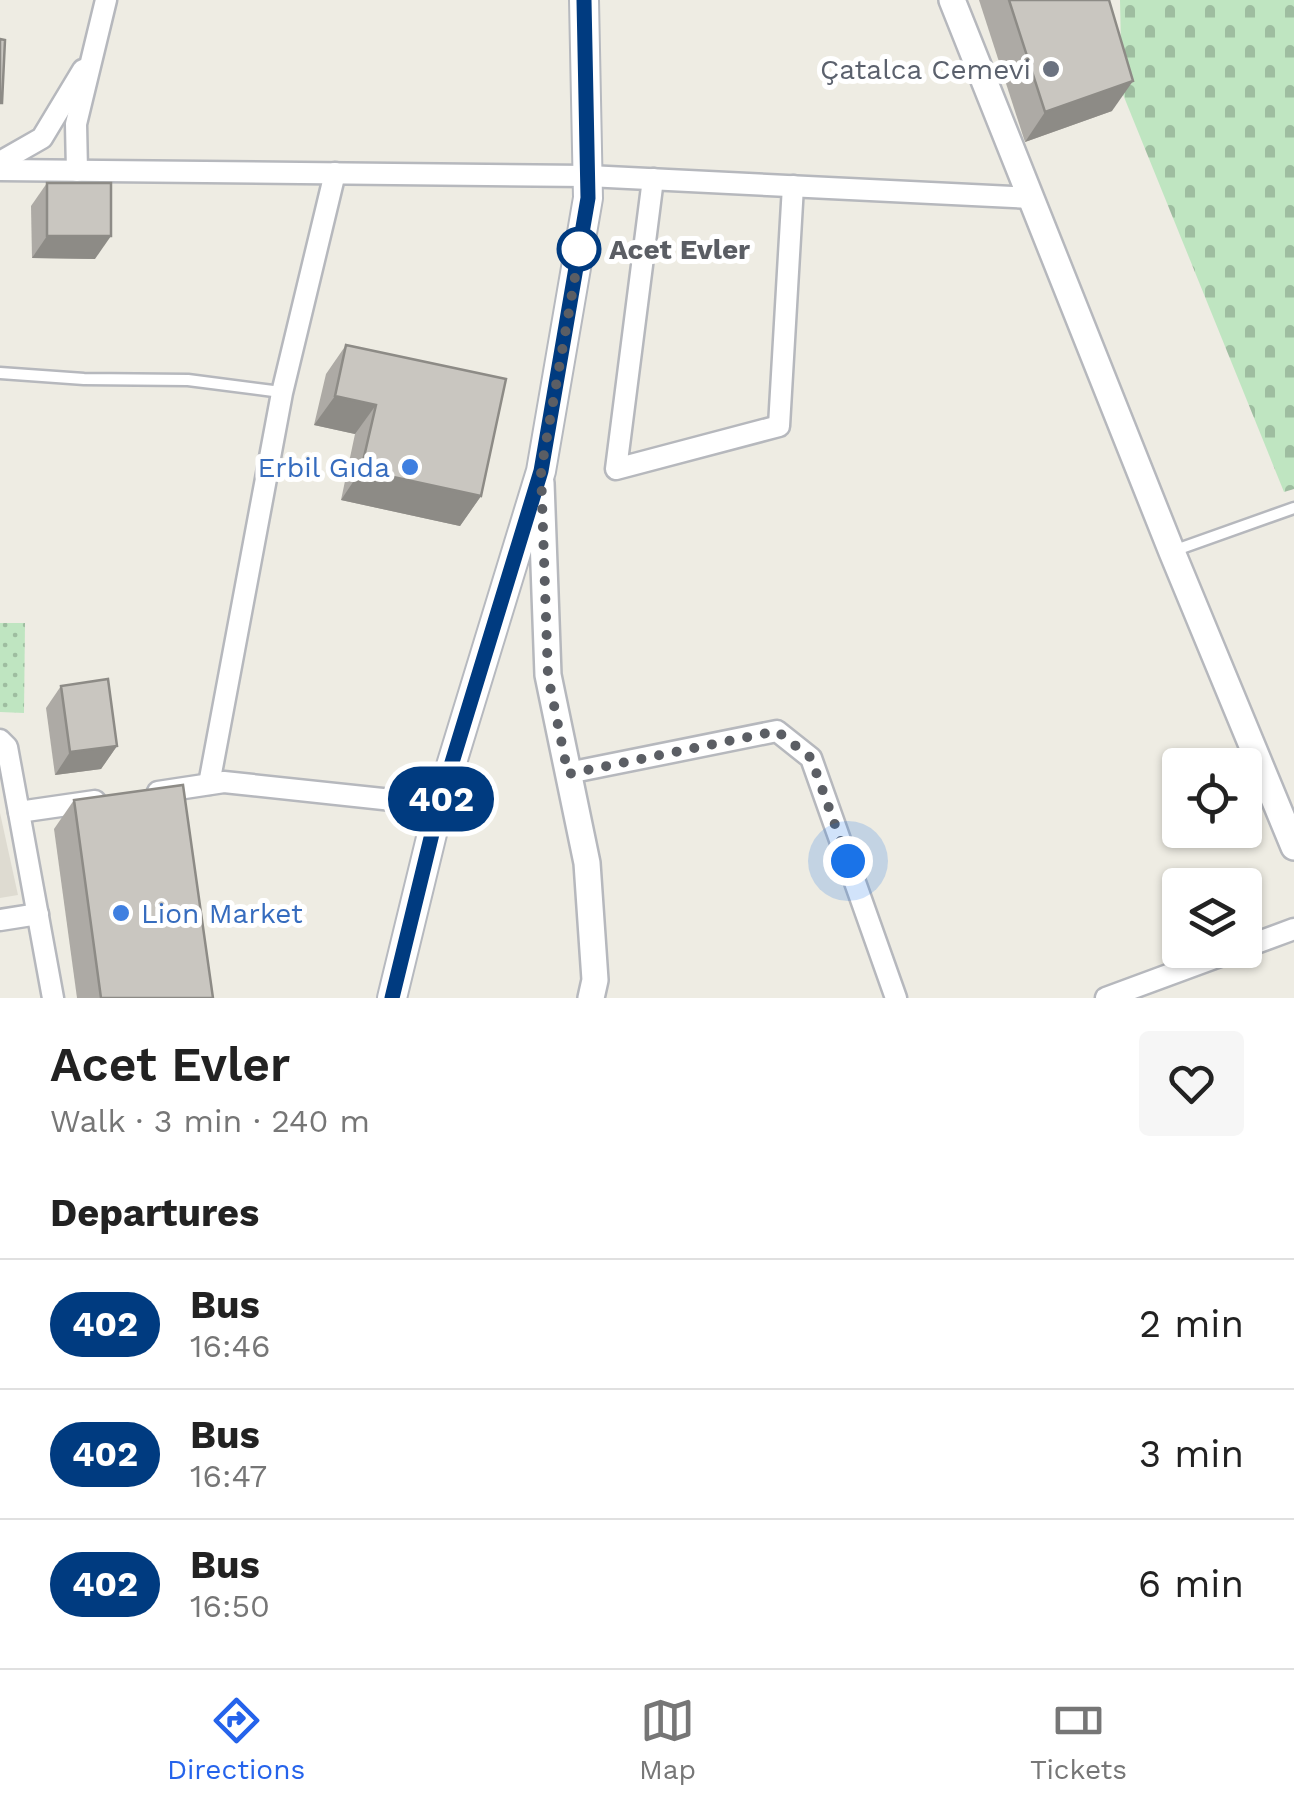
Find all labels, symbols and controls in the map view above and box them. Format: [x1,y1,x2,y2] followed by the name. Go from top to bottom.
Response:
[820,53,1031,86] place label: Çatalca Cemevi
[1040,58,1062,80] marker: Çatalca Cemevi
[558,228,600,270] marker: Acet Evler
[609,233,750,266] place label: Acet Evler
[257,451,390,484] place label: Erbil Gıda
[399,456,421,478] marker: Erbil Gıda
[1162,748,1262,968] map controls
[1162,748,1262,848] button: locate
[384,766,498,832] line badge: 402
[408,778,474,820] text: 402
[823,836,873,886] your location
[1162,868,1262,968] button: layers
[141,897,303,930] place label: Lion Market
[110,902,132,924] marker: Lion Market
[1139,1031,1244,1136] button: heart
[50,1036,290,1093] text: Acet Evler
[50,1102,370,1140] text: Walk · 3 min · 240 m
[50,1191,259,1235] text: Departures
[190,1283,260,1327] text: Bus
[1139,1302,1244,1346] text: 2 min
[72,1303,138,1345] text: 402
[190,1327,270,1365] text: 16:46
[190,1413,260,1457] text: Bus
[1139,1432,1244,1476] text: 3 min
[72,1433,138,1475] text: 402
[190,1457,267,1495] text: 16:47
[190,1543,260,1587] text: Bus
[1138,1562,1244,1606] text: 6 min
[72,1563,138,1605] text: 402
[190,1587,270,1625] text: 16:50
[167,1693,305,1786] tab: Directions
[639,1693,696,1786] tab: Map
[1030,1693,1127,1786] tab: Tickets

